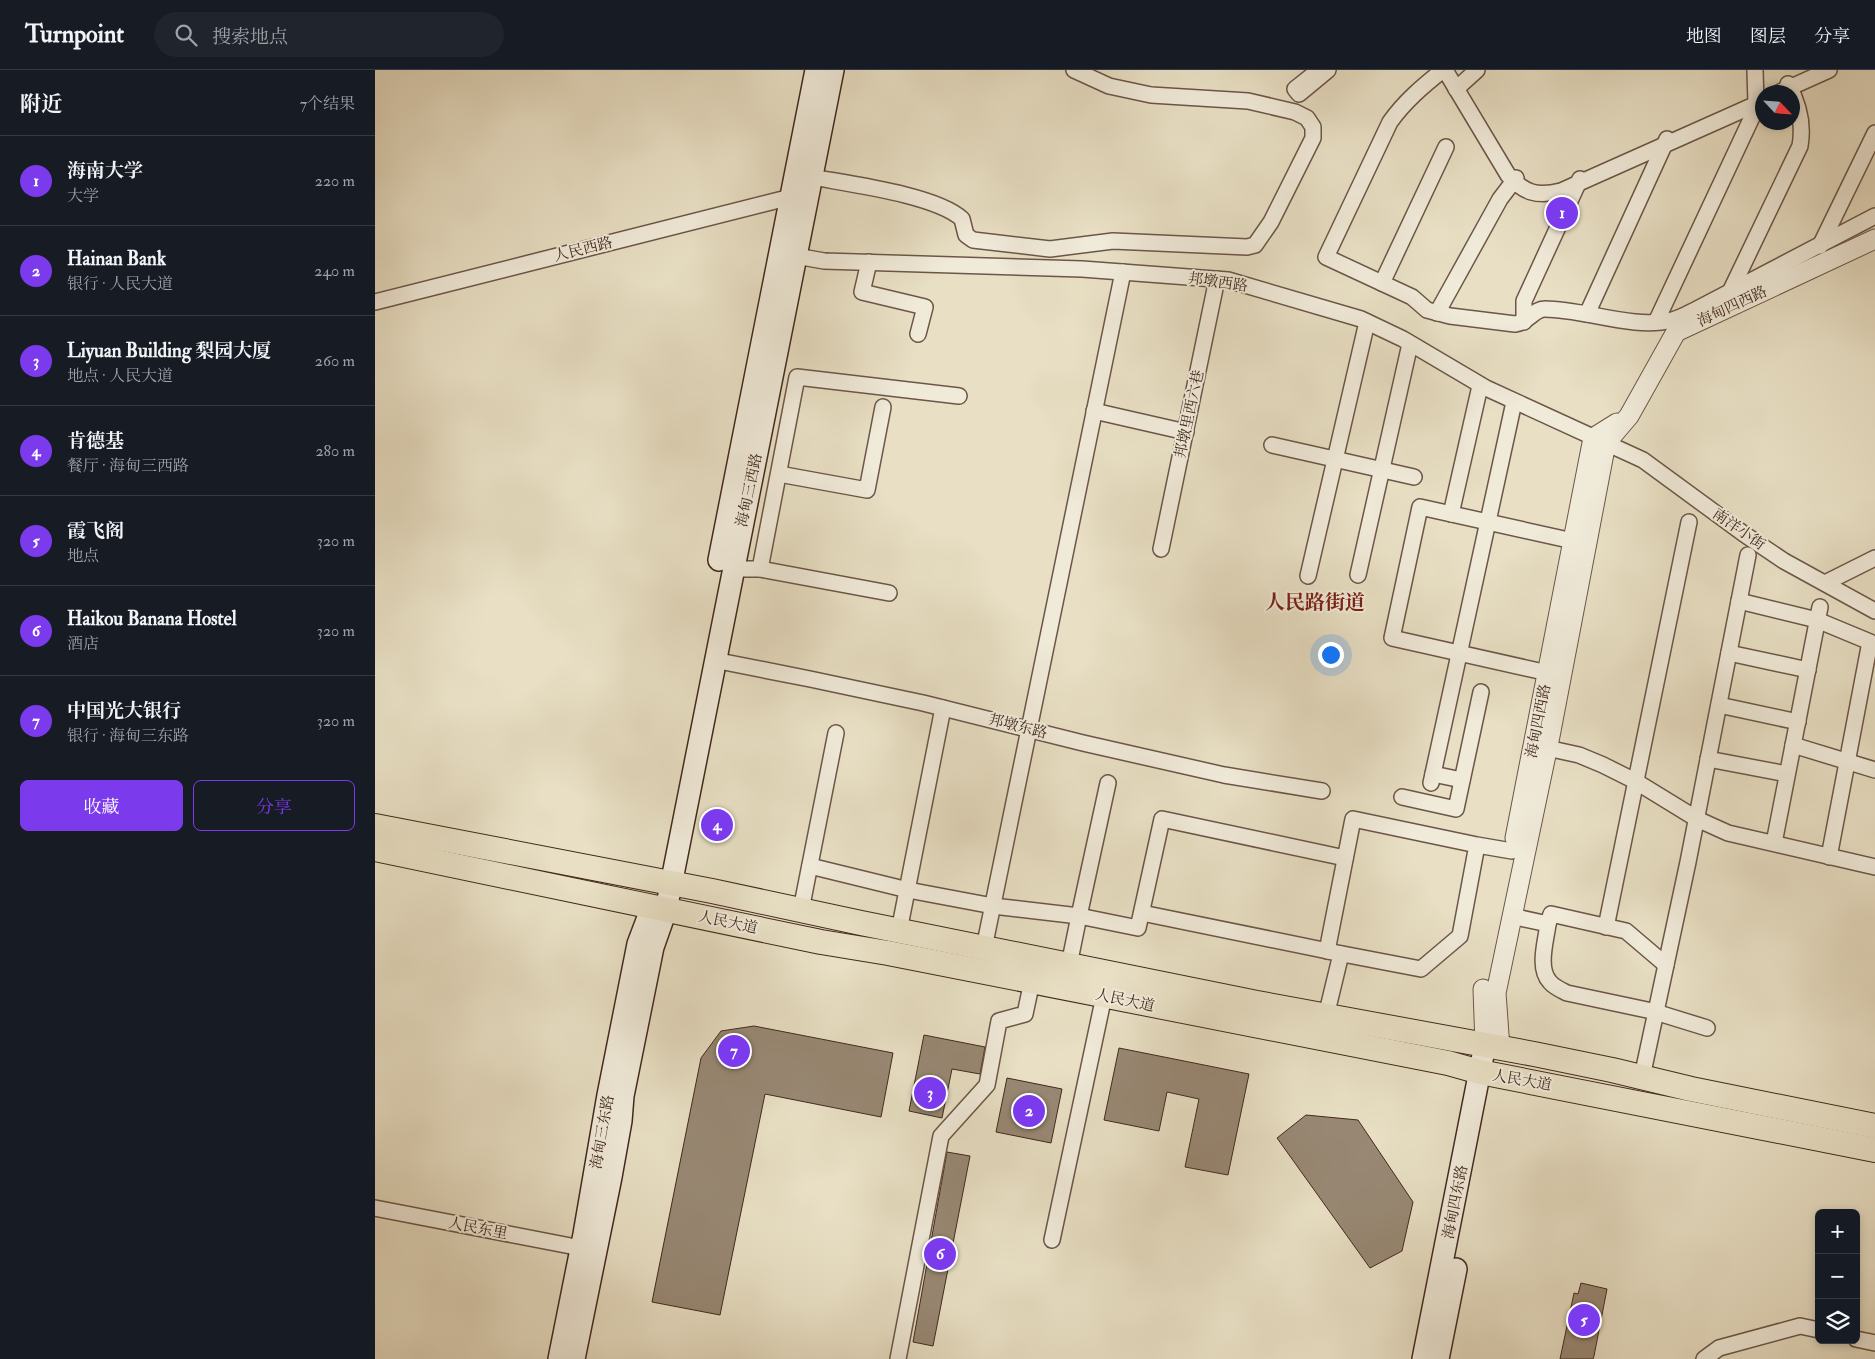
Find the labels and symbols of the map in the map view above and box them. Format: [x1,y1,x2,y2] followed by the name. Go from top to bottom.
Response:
[1755,85,1800,130] north arrow
[1546,194,1578,232] pin: 1
[552,233,615,266] street label: 人民西路
[1187,269,1249,296] street label: 邦墩西路
[1694,282,1770,331] street label: 海甸四西路
[1171,368,1208,460] street label: 邦墩里西六巷
[732,451,767,529] street label: 海甸三西路
[1709,504,1769,554] street label: 南洋小街
[1265,590,1365,615] district label: 人民路街道
[1318,642,1344,668] your location
[1522,682,1555,760] street label: 海甸四西路
[986,710,1049,743] street label: 邦墩东路
[701,806,733,844] pin: 4
[697,907,759,938] street label: 人民大道
[1094,985,1156,1016] street label: 人民大道
[718,1032,750,1070] pin: 7
[1491,1066,1553,1095] street label: 人民大道
[914,1074,946,1112] pin: 3
[1013,1092,1045,1130] pin: 2
[587,1093,618,1171] street label: 海甸三东路
[1439,1163,1472,1241] street label: 海甸四东路
[447,1213,509,1244] street label: 人民东里
[924,1235,956,1273] pin: 6
[1568,1301,1600,1339] pin: 5

